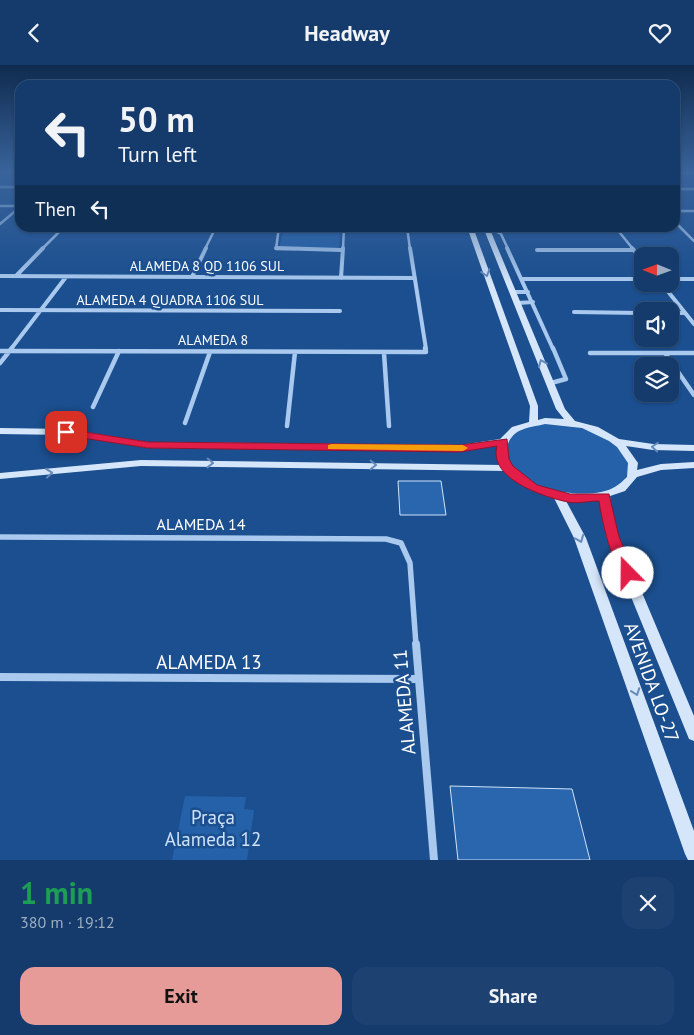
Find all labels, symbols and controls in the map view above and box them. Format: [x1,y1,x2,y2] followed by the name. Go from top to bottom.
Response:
[20,19,48,47] icon: back
[304,19,390,47] text: Headway
[646,19,674,47] icon: heart
[118,96,195,142] text: 50 m
[35,100,100,165] icon: left
[118,140,197,168] text: Turn left
[86,195,114,223] icon: left
[35,197,76,221] text: Then
[634,247,679,293] north arrow
[634,247,679,402] map controls
[130,257,284,275] street label: ALAMEDA 8 QD 1106 SUL
[480,269,490,277] one-way arrow
[76,291,264,309] street label: ALAMEDA 4 QUADRA 1106 SUL
[634,302,679,347] button: sound
[178,331,248,349] street label: ALAMEDA 8
[634,357,679,402] button: layers
[538,359,549,368] one-way arrow
[45,411,87,453] pin
[52,418,80,446] icon: arrive
[651,442,659,453] one-way arrow
[207,458,215,469] one-way arrow
[370,460,377,470] one-way arrow
[45,468,53,479] one-way arrow
[157,514,246,534] street label: ALAMEDA 14
[574,534,584,543] one-way arrow
[601,546,653,598] position arrow
[619,619,685,745] street label: AVENIDA LO-27
[387,648,421,756] street label: ALAMEDA 11
[156,650,262,674] street label: ALAMEDA 13
[630,687,640,696] one-way arrow
[165,805,261,851] park label: Praça Alameda 12
[20,873,93,912] text: 1 min
[622,877,674,929] button: close
[20,912,115,932] text: 380 m · 19:12
[20,967,342,1025] button: Exit
[352,967,674,1025] button: Share

